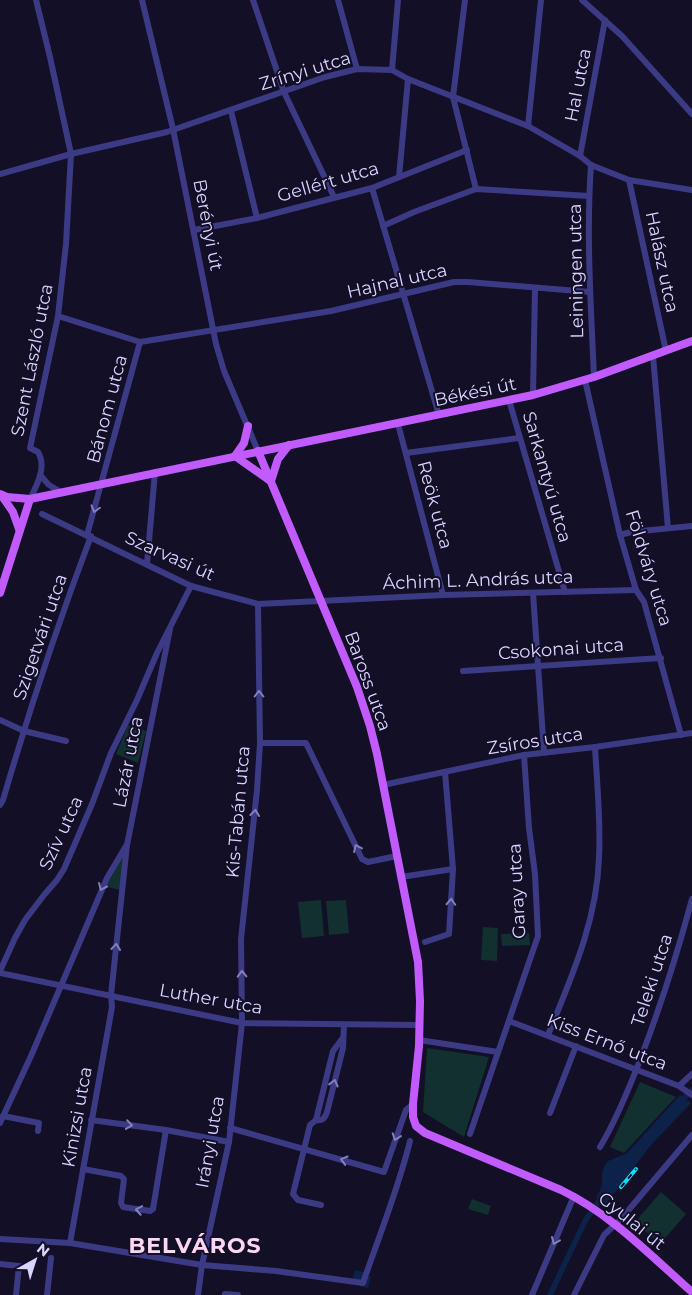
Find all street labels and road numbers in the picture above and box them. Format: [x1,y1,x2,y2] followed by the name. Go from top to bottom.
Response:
[560,46,596,124] street label: Hal utca
[257,47,353,95] street label: Zrínyi utca
[275,157,381,207] street label: Gellért utca
[188,177,228,273] street label: Berényi út
[564,203,588,339] street label: Leiningen utca
[641,209,683,315] street label: Halász utca
[345,259,449,303] street label: Hajnal utca
[6,282,58,438] street label: Szent László utca
[82,352,132,466] street label: Bánom utca
[432,373,518,411] street label: Békési út
[518,409,576,545] street label: Sarkantyú utca
[413,458,457,552] street label: Reök utca
[621,507,677,629] street label: Földváry utca
[122,526,218,586] street label: Szarvasi út
[382,566,574,594] street label: Áchim L. András utca
[8,571,72,703] street label: Szigetvári utca
[340,628,396,734] street label: Baross utca
[497,634,625,664] street label: Csokonai utca
[108,714,148,810] street label: Lázár utca
[485,723,585,759] street label: Zsíros utca
[221,745,255,879] street label: Kis-Tabán utca
[34,792,88,874] street label: Szív utca
[504,843,530,939] street label: Garay utca
[627,931,677,1029] street label: Teleki utca
[158,979,264,1019] street label: Luther utca
[544,1009,670,1075] street label: Kiss Ernő utca
[57,1065,97,1169] street label: Kinizsi utca
[191,1094,229,1190] street label: Irányi utca
[594,1187,670,1255] street label: Gyulai út

